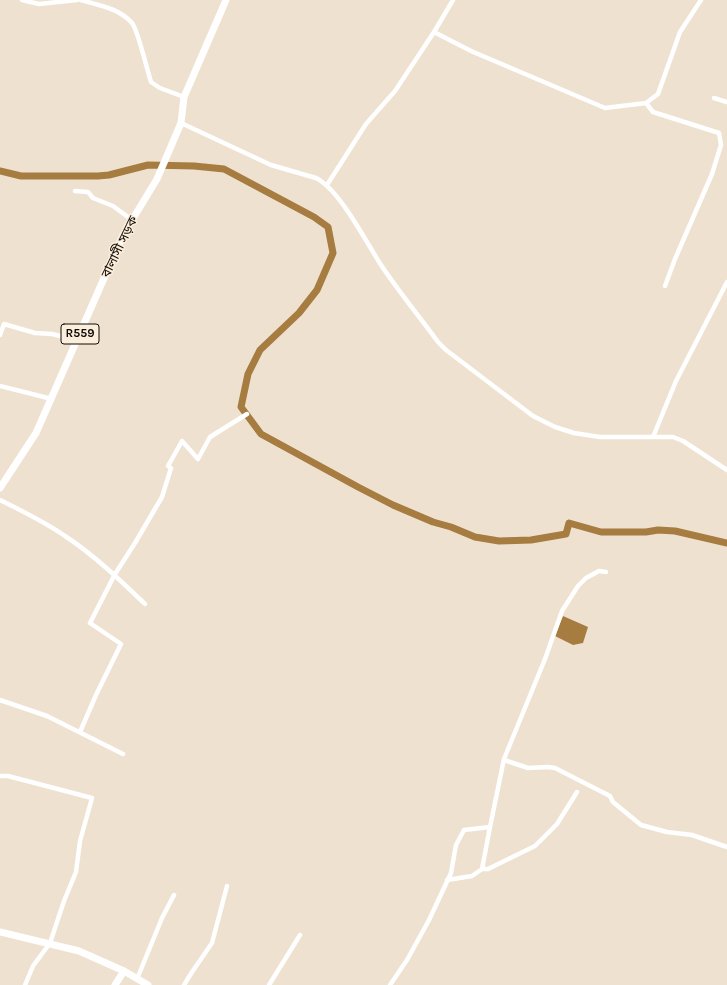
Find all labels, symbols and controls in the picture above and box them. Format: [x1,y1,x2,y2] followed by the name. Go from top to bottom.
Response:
[98,214,142,280] street label: বালাসী সড়ক
[61,324,99,344] road number: R559

